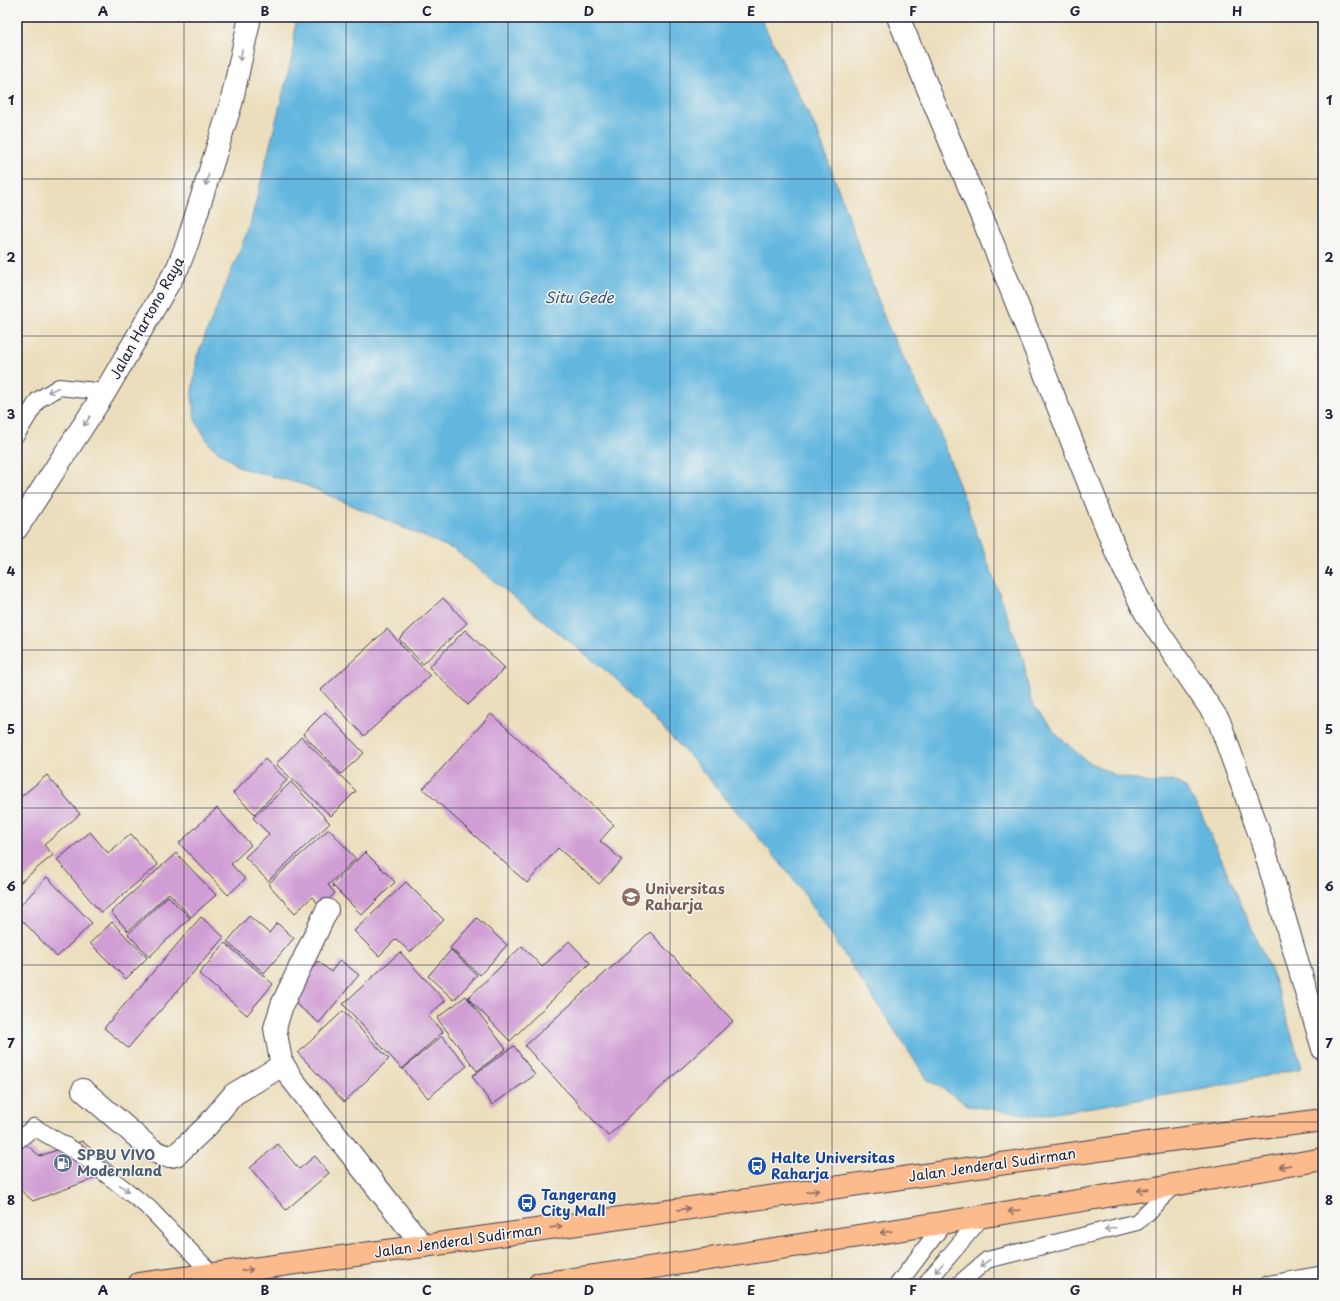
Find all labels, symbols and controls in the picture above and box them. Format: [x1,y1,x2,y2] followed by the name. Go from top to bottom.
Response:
[98,1,108,20] text: A
[261,1,270,20] text: B
[422,1,432,20] text: C
[584,1,594,20] text: D
[747,1,755,20] text: E
[909,1,917,20] text: F
[1070,1,1080,20] text: G
[1232,1,1242,20] text: H
[237,48,245,61] one-way arrow
[8,90,14,109] text: 1
[1326,90,1332,109] text: 1
[203,174,210,187] one-way arrow
[6,247,16,266] text: 2
[1324,247,1334,266] text: 2
[104,253,189,383] street label: Jalan Hartono Raya
[544,285,614,308] water label: Situ Gede
[48,387,60,394] one-way arrow
[7,404,16,423] text: 3
[1325,404,1334,423] text: 3
[83,415,91,426] one-way arrow
[7,561,16,580] text: 4
[1325,561,1334,580] text: 4
[7,719,15,738] text: 5
[1325,719,1333,738] text: 5
[6,876,16,895] text: 6
[1324,876,1334,895] text: 6
[645,878,725,915] place label: Universitas Raharja
[620,886,642,908] school or university icon: Universitas Raharja
[7,1033,15,1052] text: 7
[1325,1033,1333,1052] text: 7
[907,1142,1077,1187] street label: Jalan Jenderal Sudirman
[77,1144,163,1181] place label: SPBU VIVO Modernland
[771,1147,895,1184] place label: Halte Universitas Raharja
[52,1152,74,1174] fuel station icon: SPBU VIVO Modernland
[746,1155,768,1177] bus stop icon: Halte Universitas Raharja
[1279,1162,1292,1170] one-way arrow
[118,1184,129,1193] one-way arrow
[541,1184,616,1221] place label: Tangerang City Mall
[806,1187,819,1195] one-way arrow
[1137,1187,1150,1195] one-way arrow
[7,1190,15,1209] text: 8
[1325,1190,1333,1209] text: 8
[516,1192,538,1214] bus stop icon: Tangerang City Mall
[678,1205,691,1213] one-way arrow
[1008,1207,1021,1215] one-way arrow
[373,1218,543,1263] street label: Jalan Jenderal Sudirman
[549,1223,562,1231] one-way arrow
[1104,1225,1117,1233] one-way arrow
[880,1228,893,1236] one-way arrow
[980,1259,991,1267] one-way arrow
[935,1262,944,1273] one-way arrow
[240,1266,253,1274] one-way arrow
[98,1280,108,1299] text: A
[261,1280,270,1299] text: B
[422,1280,432,1299] text: C
[584,1280,594,1299] text: D
[747,1280,755,1299] text: E
[909,1280,917,1299] text: F
[1070,1280,1080,1299] text: G
[1232,1280,1242,1299] text: H

